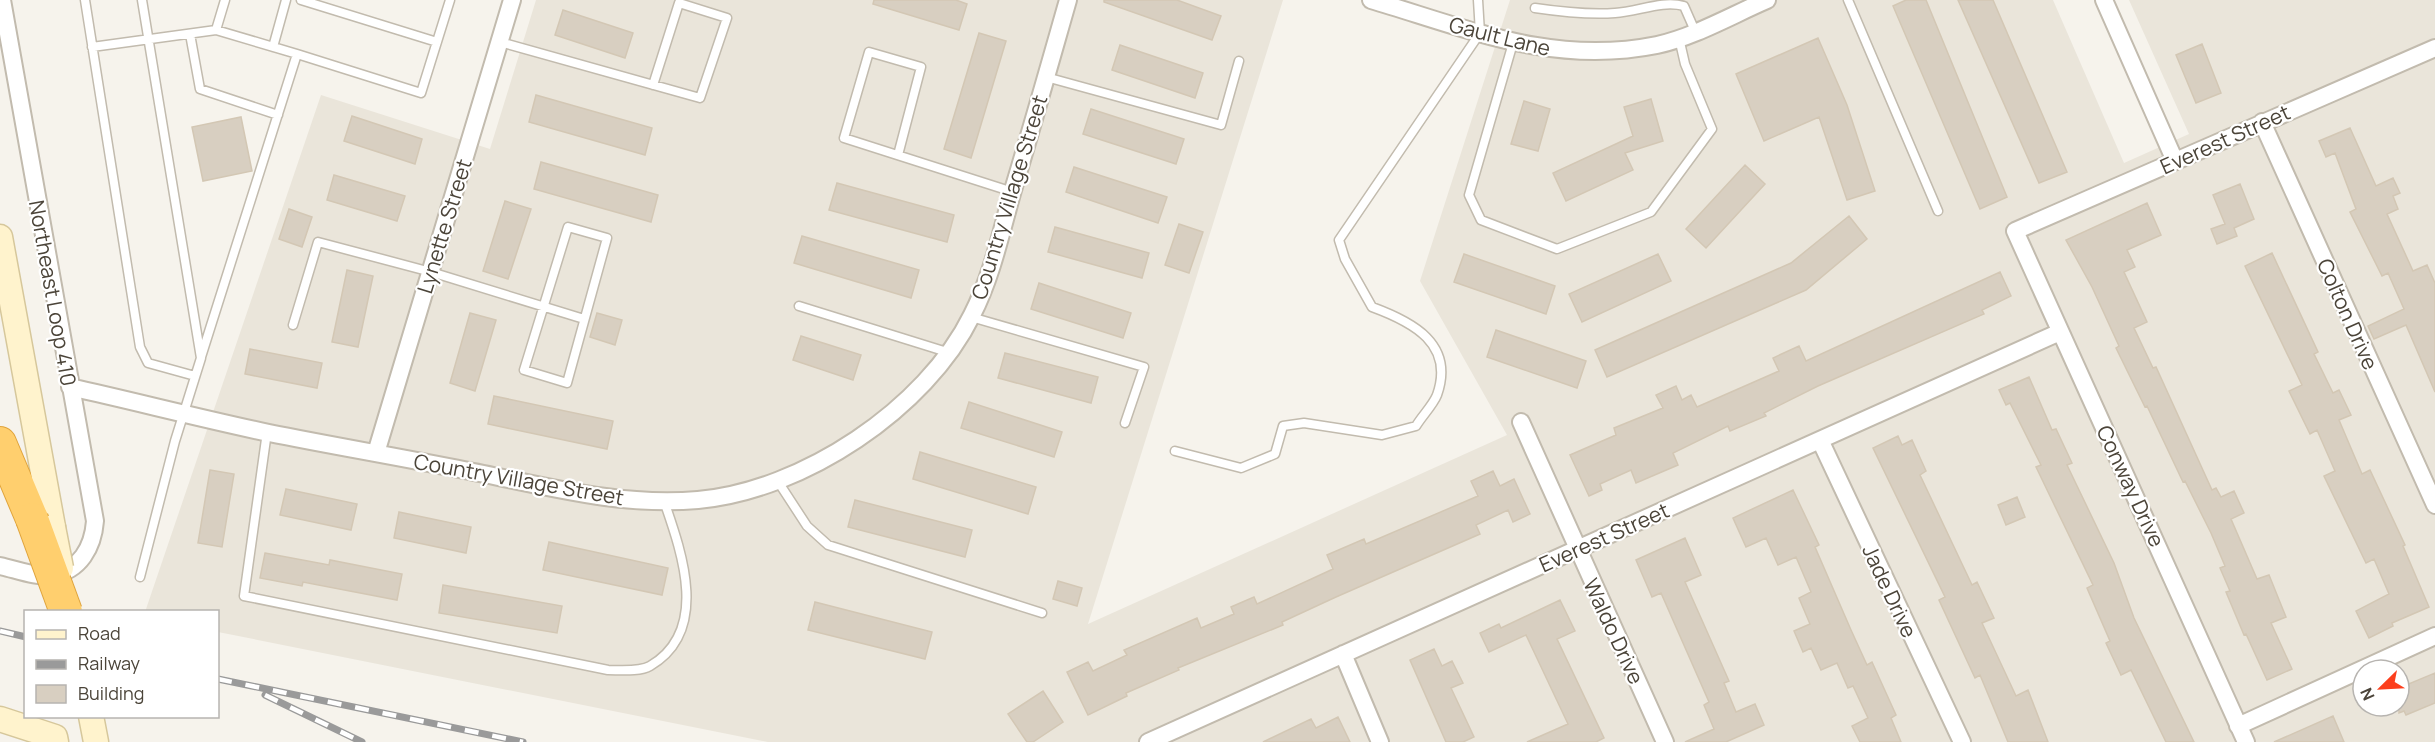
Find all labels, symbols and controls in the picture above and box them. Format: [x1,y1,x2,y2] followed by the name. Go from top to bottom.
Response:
[1446,10,1554,62] street label: Gault Lane
[965,91,1053,303] street label: Country Village Street
[2156,98,2294,180] street label: Everest Street
[410,155,478,297] street label: Lynette Street
[23,198,83,388] street label: Northeast Loop 410
[2311,254,2385,374] street label: Colton Drive
[2091,421,2171,551] street label: Conway Drive
[412,447,626,511] street label: Country Village Street
[1535,496,1673,578] street label: Everest Street
[1856,540,1924,642] street label: Jade Drive
[1577,574,1651,688] street label: Waldo Drive
[24,610,219,718] legend
[78,621,121,645] text: Road
[78,651,140,675] text: Railway
[2351,658,2411,718] north arrow
[78,681,144,705] text: Building
[2355,684,2380,704] text: N

